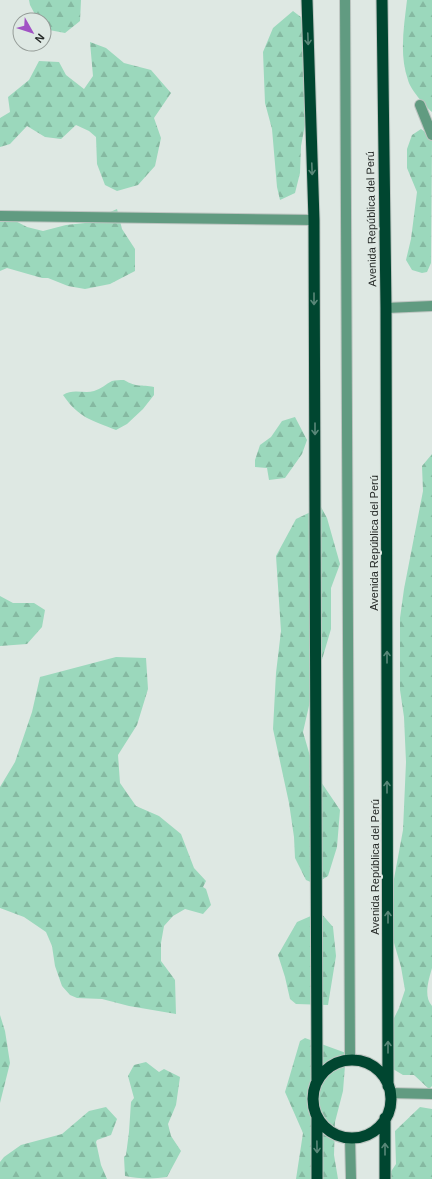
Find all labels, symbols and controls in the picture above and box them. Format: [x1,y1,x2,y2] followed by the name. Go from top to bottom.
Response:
[12,12,52,52] north arrow
[33,31,47,45] text: N
[304,32,312,45] one-way arrow
[364,151,378,287] street label: Avenida República del Perú
[309,162,316,175] one-way arrow
[310,292,318,305] one-way arrow
[311,422,319,435] one-way arrow
[368,475,380,611] street label: Avenida República del Perú
[383,651,391,664] one-way arrow
[383,781,391,794] one-way arrow
[369,799,381,935] street label: Avenida República del Perú
[384,911,392,924] one-way arrow
[384,1041,392,1054] one-way arrow
[313,1140,321,1153] one-way arrow
[381,1143,389,1156] one-way arrow

